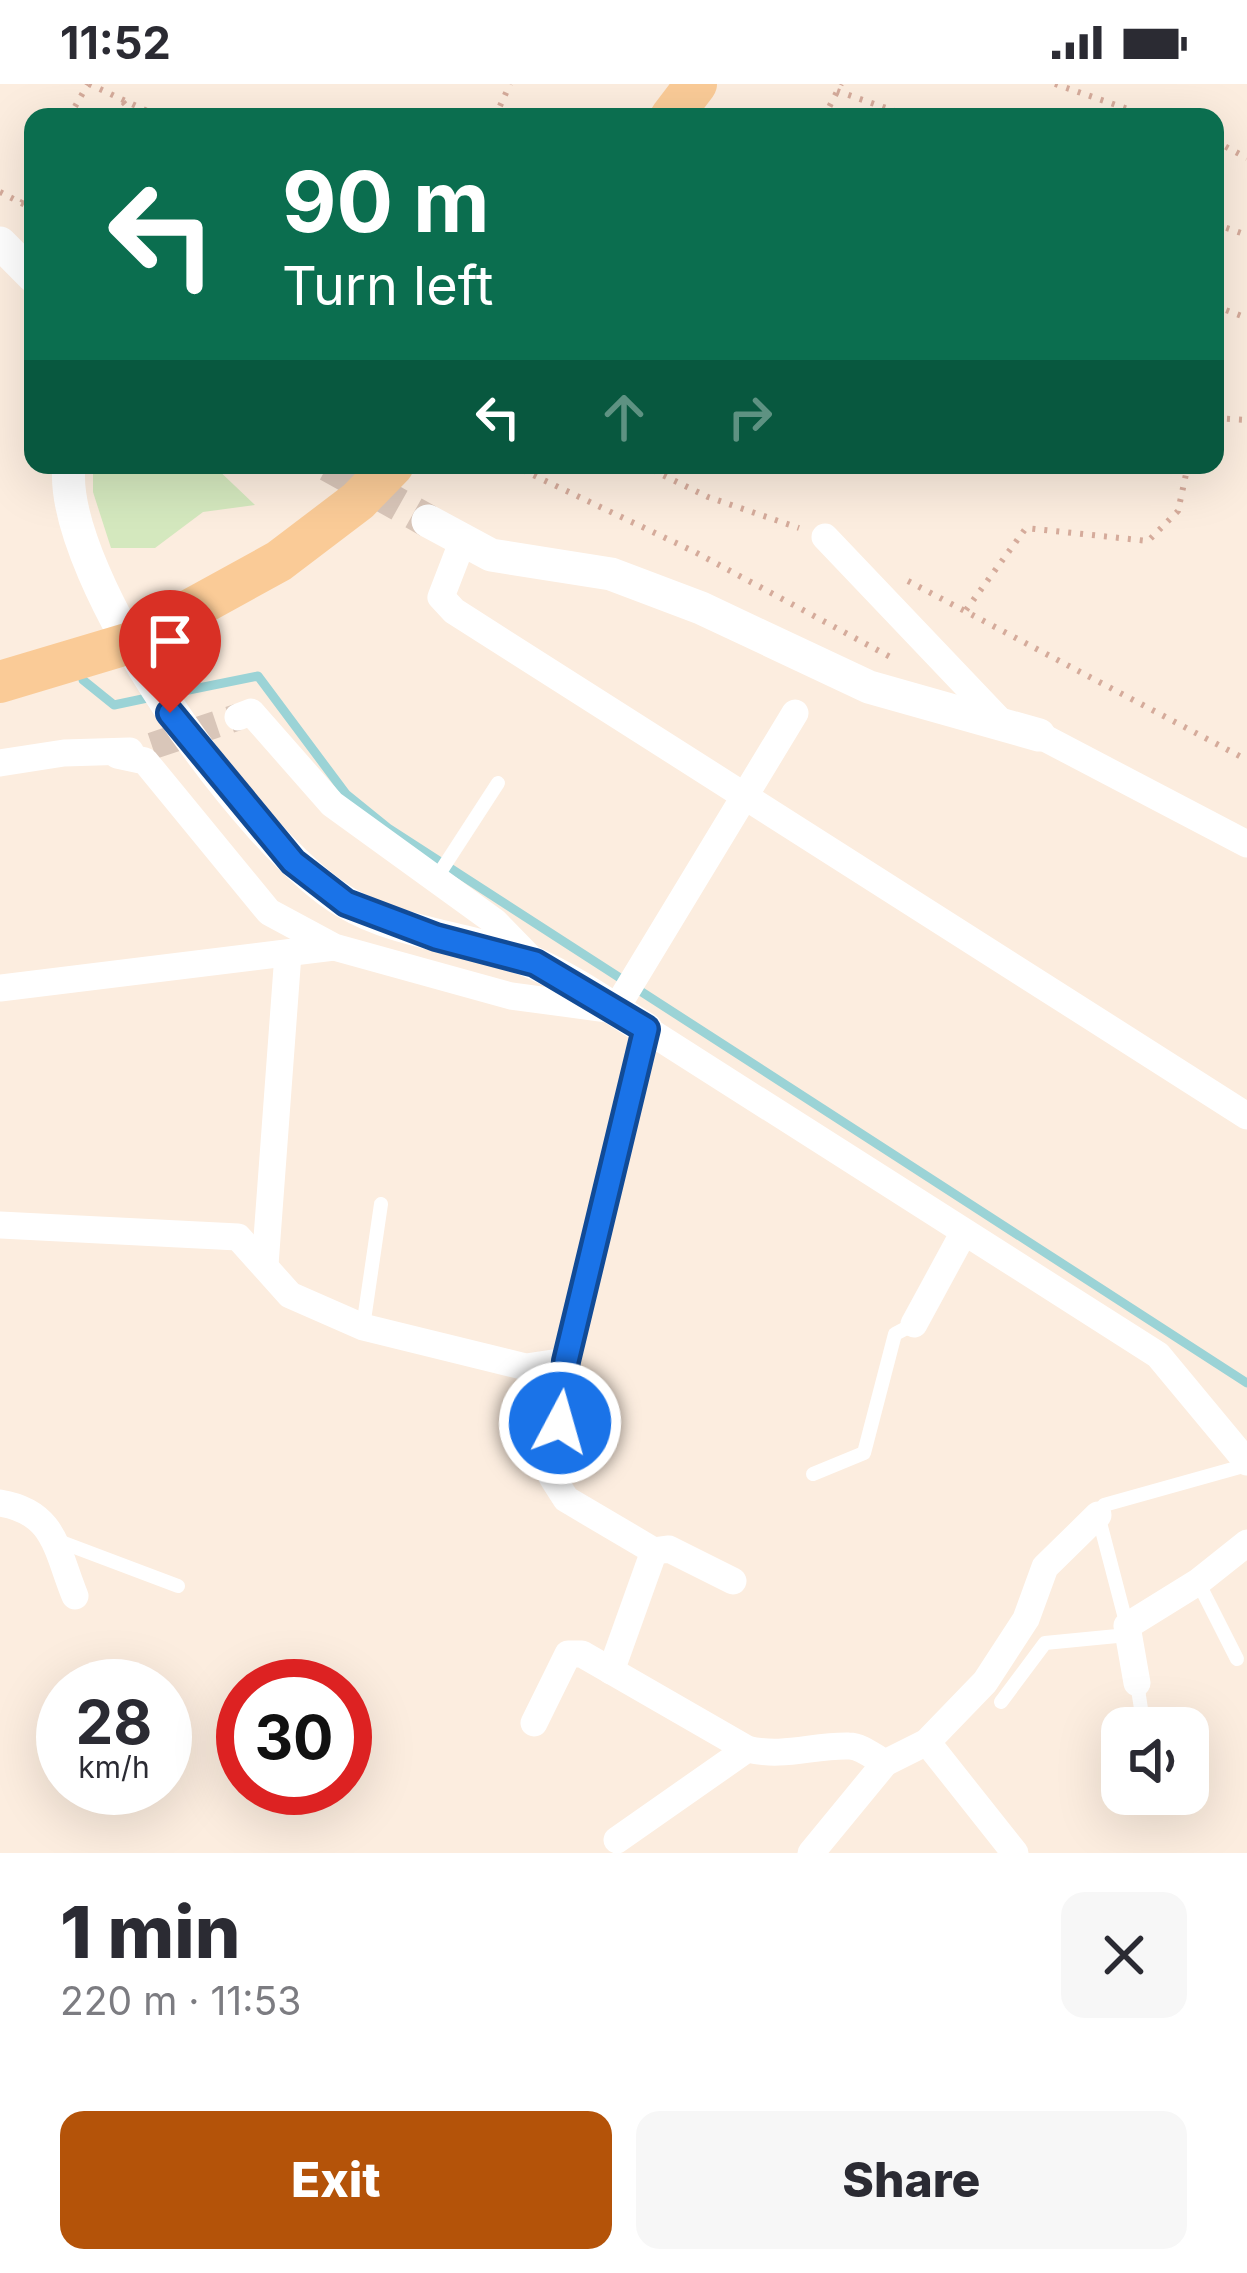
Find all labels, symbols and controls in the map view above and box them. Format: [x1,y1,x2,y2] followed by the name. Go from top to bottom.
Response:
[60,15,171,70] text: 11:52
[282,151,490,252] text: 90 m
[84,156,240,312] icon: left
[282,253,493,318] text: Turn left
[465,384,531,450] icon: left
[591,384,657,450] icon: ahead
[717,384,783,450] icon: right
[119,590,221,713] pin
[137,608,203,674] icon: arrive
[497,1360,623,1486] position arrow
[216,1659,372,1815] speed limit sign: 30
[76,1686,152,1758] text: 28
[1101,1707,1209,1815] map controls
[1101,1707,1209,1815] button: sound
[78,1749,150,1785] text: km/h
[60,1888,240,1975] text: 1 min
[1061,1892,1187,2018] button: close
[60,1977,301,2024] text: 220 m · 11:53
[60,2111,612,2249] button: Exit
[636,2111,1187,2249] button: Share

